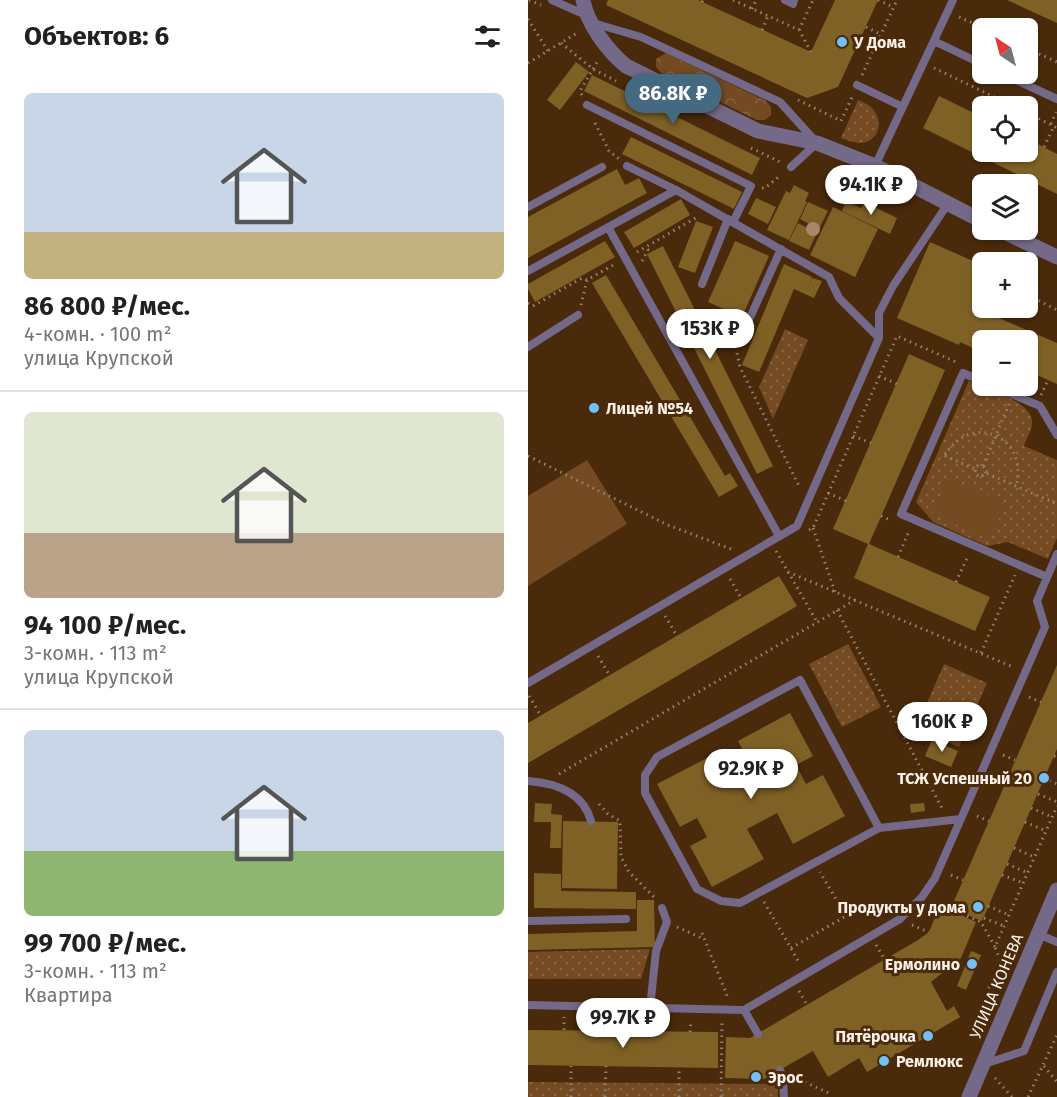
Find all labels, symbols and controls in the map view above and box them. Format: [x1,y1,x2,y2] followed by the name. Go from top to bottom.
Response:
[972,18,1038,84] north arrow
[972,18,1038,396] map controls
[471,20,504,53] icon: filters
[24,21,169,52] text: Объектов: 6
[853,33,906,52] place label: У Дома
[835,35,849,49] marker: У Дома
[618,74,728,125] pin: 86.8K ₽
[639,81,707,105] text: 86.8K ₽
[972,96,1038,162] button: locate
[210,132,318,240] icon: home
[816,165,926,216] pin: 94.1K ₽
[839,172,903,196] text: 94.1K ₽
[972,174,1038,240] button: layers
[972,252,1038,318] button: +
[24,291,190,322] text: 86 800 ₽/мес.
[661,309,759,360] pin: 153K ₽
[680,316,740,340] text: 153K ₽
[24,322,171,346] text: 4-комн. · 100 m²
[972,330,1038,396] button: −
[24,346,174,370] text: улица Крупской
[606,399,693,418] place label: Лицей №54
[587,401,601,415] marker: Лицей №54
[210,451,318,559] icon: home
[24,610,186,641] text: 94 100 ₽/мес.
[24,641,167,665] text: 3-комн. · 113 m²
[24,665,174,689] text: улица Крупской
[893,702,991,753] pin: 160K ₽
[911,709,973,733] text: 160K ₽
[696,749,806,800] pin: 92.9K ₽
[718,756,784,780] text: 92.9K ₽
[210,769,318,877] icon: home
[897,769,1032,788] place label: ТСЖ Успешный 20
[1037,771,1051,785] marker: ТСЖ Успешный 20
[837,898,966,917] place label: Продукты у дома
[971,900,985,914] marker: Продукты у дома
[24,928,186,959] text: 99 700 ₽/мес.
[966,930,1027,1042] street label: УЛИЦА КОНЕВА
[885,955,960,974] place label: Ермолино
[965,957,979,971] marker: Ермолино
[24,959,167,983] text: 3-комн. · 113 m²
[24,983,113,1007] text: Квартира
[568,998,678,1049] pin: 99.7K ₽
[590,1005,656,1029] text: 99.7K ₽
[835,1027,916,1046] place label: Пятёрочка
[921,1029,935,1043] marker: Пятёрочка
[896,1052,963,1071] place label: Ремлюкс
[877,1054,891,1068] marker: Ремлюкс
[768,1068,804,1087] place label: Эрос
[749,1070,763,1084] marker: Эрос

